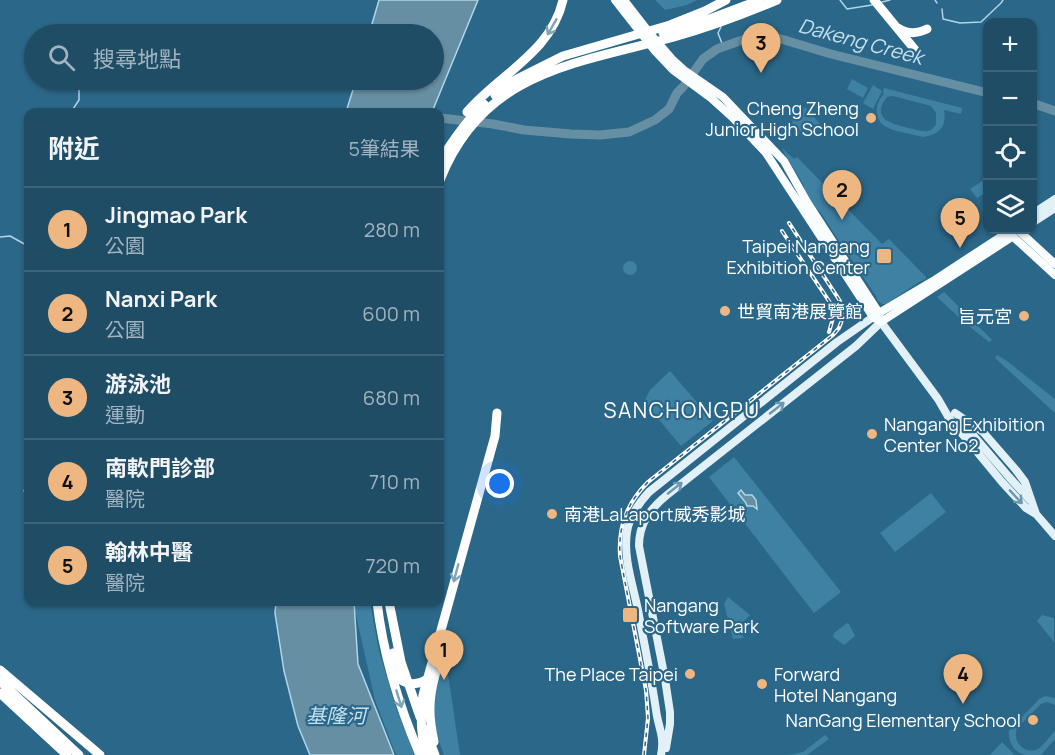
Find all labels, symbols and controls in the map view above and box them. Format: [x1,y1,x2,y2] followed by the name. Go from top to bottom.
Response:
[796,11,929,71] water label: Dakeng Creek
[546,18,558,35] one-way arrow
[983,18,1037,234] map controls
[983,18,1037,72] button: +
[742,23,780,73] pin: 3
[24,24,444,90] search box
[45,41,78,74] icon: search
[93,44,181,74] text: 搜尋地點
[983,72,1037,126] button: −
[706,96,859,141] place label: Cheng Zheng Junior High School
[864,111,878,125] marker: Cheng Zheng Junior High School
[983,126,1037,180] button: locate
[48,130,100,166] text: 附近
[348,135,420,162] text: 5筆結果
[822,170,862,220] pin: 2
[983,180,1037,234] button: layers
[940,198,980,248] pin: 5
[105,200,247,230] text: Jingmao Park
[63,216,72,243] text: 1
[364,216,420,243] text: 280 m
[105,232,145,259] text: 公園
[726,234,870,279] place label: Taipei Nangang Exhibition Center
[875,247,893,265] marker: Taipei Nangang Exhibition Center
[105,284,217,314] text: Nanxi Park
[737,299,863,323] place label: 世貿南港展覽館
[62,300,73,327] text: 2
[362,300,420,327] text: 600 m
[718,304,732,318] marker: 世貿南港展覽館
[958,304,1012,328] place label: 旨元宮
[1017,309,1031,323] marker: 旨元宮
[105,316,145,343] text: 公園
[105,369,171,399] text: 游泳池
[62,384,73,411] text: 3
[363,384,420,411] text: 680 m
[604,396,760,424] district label: SANCHONGPU
[105,401,145,428] text: 運動
[769,402,785,415] one-way arrow
[884,412,1045,457] place label: Nangang Exhibition Center No2
[865,427,879,441] marker: Nangang Exhibition Center No2
[105,453,215,483] text: 南軟門診部
[61,468,74,495] text: 4
[369,468,420,495] text: 710 m
[485,469,514,498] your location
[666,482,682,495] one-way arrow
[105,485,145,512] text: 醫院
[1008,489,1022,504] one-way arrow
[564,502,745,526] place label: 南港LaLaport威秀影城
[545,507,559,521] marker: 南港LaLaport威秀影城
[105,537,193,567] text: 翰林中醫
[62,552,73,579] text: 5
[365,552,420,579] text: 720 m
[450,563,462,582] one-way arrow
[105,569,145,596] text: 醫院
[644,593,760,638] place label: Nangang Software Park
[621,606,639,624] marker: Nangang Software Park
[424,630,464,680] pin: 1
[944,654,982,704] pin: 4
[545,662,678,686] place label: The Place Taipei
[774,662,897,707] place label: Forward Hotel Nangang
[683,667,697,681] marker: The Place Taipei
[755,677,769,691] marker: Forward Hotel Nangang
[394,689,405,708] one-way arrow
[306,702,370,729] water label: 基隆河
[786,708,1021,732] place label: NanGang Elementary School
[1026,713,1040,727] marker: NanGang Elementary School

